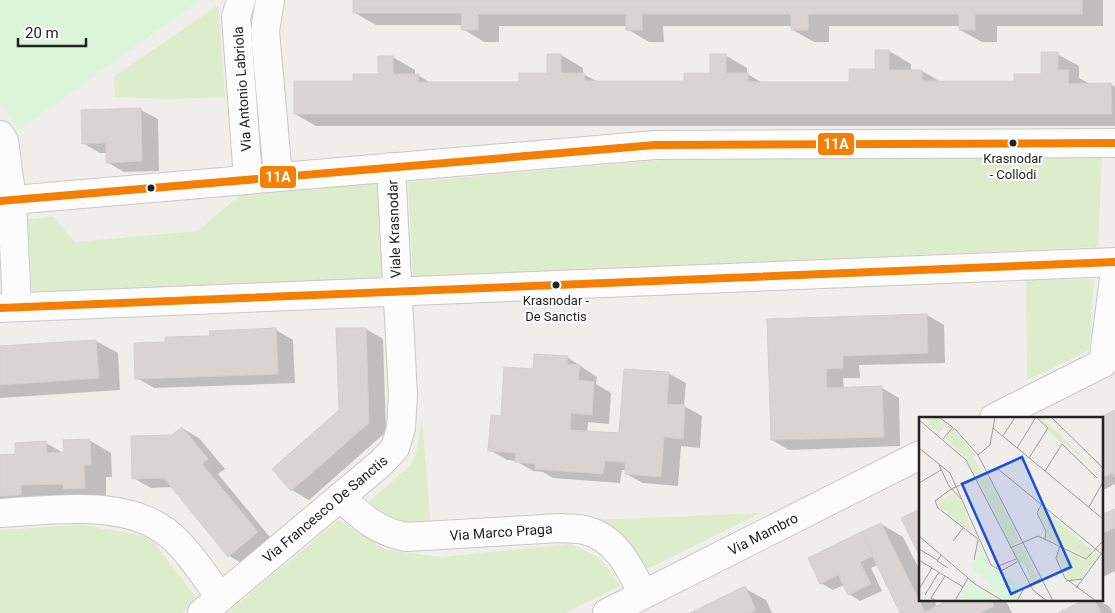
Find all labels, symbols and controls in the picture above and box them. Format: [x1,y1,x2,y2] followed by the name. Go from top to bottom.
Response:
[18,15,85,47] scale bar
[25,24,59,42] text: 20 m
[230,26,254,152] street label: Via Antonio Labriola
[817,132,855,156] line badge: 11A
[823,136,849,152] text: 11A
[1008,138,1018,148] marker: Krasnodar - Collodi
[983,151,1043,182] place label: Krasnodar - Collodi
[259,165,297,189] line badge: 11A
[265,169,291,185] text: 11A
[384,179,404,278] street label: Viale Krasnodar
[146,183,156,193] unlabelled marker
[551,280,561,290] marker: Krasnodar - De Sanctis
[523,293,590,324] place label: Krasnodar - De Sanctis
[919,417,1102,600] inset map
[259,452,391,566] street label: Via Francesco De Sanctis
[726,510,800,558] street label: Via Mambro
[449,520,553,544] street label: Via Marco Praga

